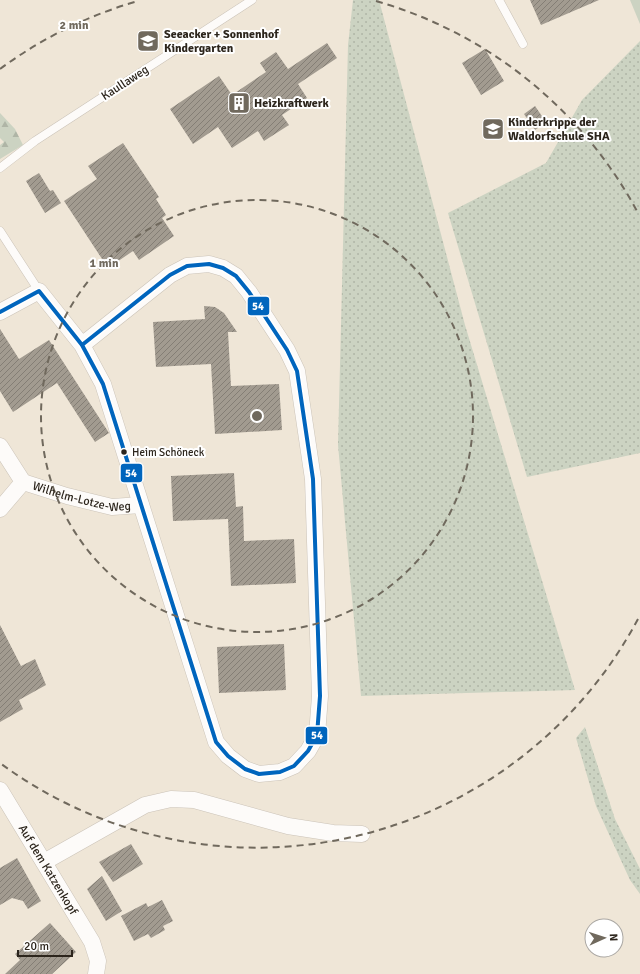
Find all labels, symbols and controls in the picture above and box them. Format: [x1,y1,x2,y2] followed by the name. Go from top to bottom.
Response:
[60,18,89,33] text: 2 min
[164,27,279,56] place label: Seeacker + Sonnenhof Kindergarten
[135,28,161,54] school or university icon: Seeacker + Sonnenhof Kindergarten
[98,62,152,104] street label: Kaullaweg
[226,90,252,116] building icon: Heizkraftwerk
[254,96,329,111] place label: Heizkraftwerk
[508,115,610,144] place label: Kinderkrippe der Waldorfschule SHA
[480,116,506,142] school or university icon: Kinderkrippe der Waldorfschule SHA
[90,256,119,271] text: 1 min
[247,296,270,316] line badge: 54
[252,300,264,313] text: 54
[250,409,264,423] centre of rings
[132,446,205,459] place label: Heim Schöneck
[119,447,129,457] marker: Heim Schöneck
[120,463,143,483] line badge: 54
[125,467,137,480] text: 54
[31,478,131,515] street label: Wilhelm-Lotze-Weg
[305,726,328,745] line badge: 54
[311,729,323,742] text: 54
[15,822,82,918] street label: Auf dem Katzenkopf
[584,918,624,958] north arrow
[18,932,72,958] scale bar
[607,933,620,942] text: N
[24,939,49,954] text: 20 m

